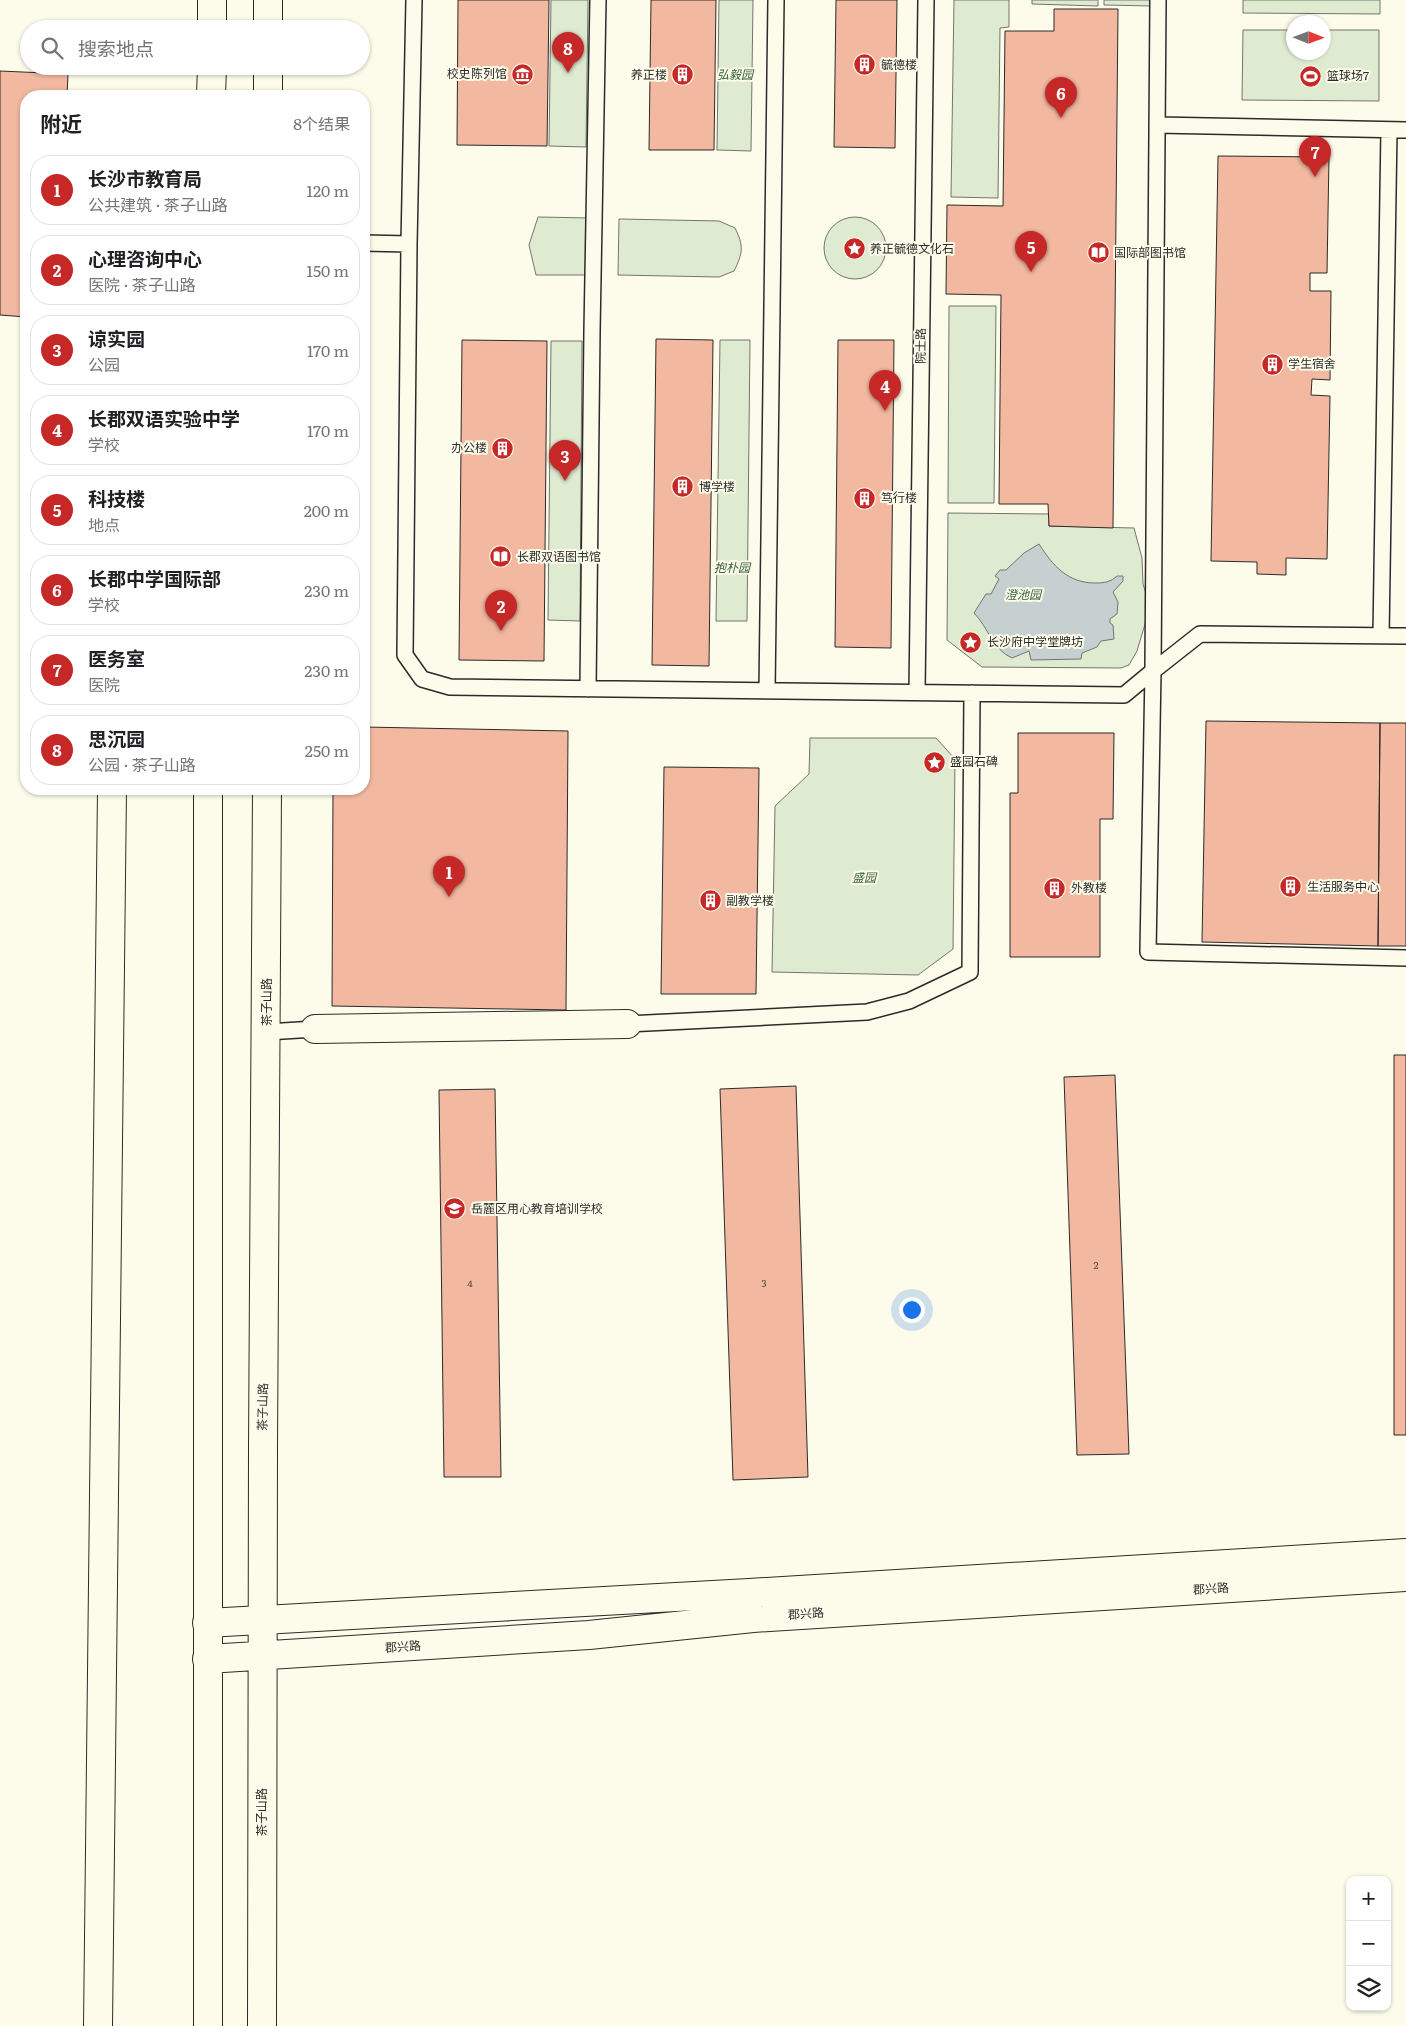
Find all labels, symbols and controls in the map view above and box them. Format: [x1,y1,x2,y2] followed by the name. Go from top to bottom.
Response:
[1286,15,1331,60] north arrow
[20,20,370,75] search box
[552,32,584,73] pin: 8
[38,34,66,62] icon: search
[78,34,154,62] text: 搜索地点
[853,53,877,77] building icon: 毓德楼
[881,55,917,73] place label: 毓德楼
[511,62,535,86] museum icon: 校史陈列馆
[671,63,695,87] building icon: 养正楼
[447,64,507,82] place label: 校史陈列馆
[1299,64,1323,88] sports icon: 篮球场7
[631,65,667,83] place label: 养正楼
[717,65,755,83] park label: 弘毅园
[1327,66,1369,84] place label: 篮球场7
[1045,77,1077,118] pin: 6
[40,107,82,138] text: 附近
[293,111,350,135] text: 8个结果
[1299,136,1331,177] pin: 7
[88,164,202,192] text: 长沙市教育局
[54,178,60,202] text: 1
[306,178,349,202] text: 120 m
[88,192,228,216] text: 公共建筑 · 茶子山路
[1015,231,1047,272] pin: 5
[842,237,866,261] place icon: 养正毓德文化石
[870,239,954,257] place label: 养正毓德文化石
[1086,241,1110,265] library icon: 国际部图书馆
[1114,243,1186,261] place label: 国际部图书馆
[88,244,202,272] text: 心理咨询中心
[53,258,61,282] text: 2
[306,258,349,282] text: 150 m
[88,272,196,296] text: 医院 · 茶子山路
[88,324,145,352] text: 谅实园
[911,328,929,364] street label: 院士路
[53,338,61,362] text: 3
[307,338,349,362] text: 170 m
[88,352,120,376] text: 公园
[1260,352,1284,376] building icon: 学生宿舍
[1288,354,1336,372] place label: 学生宿舍
[869,370,901,411] pin: 4
[88,404,240,432] text: 长郡双语实验中学
[52,418,62,442] text: 4
[307,418,349,442] text: 170 m
[88,432,120,456] text: 学校
[491,436,515,460] building icon: 办公楼
[451,438,487,456] place label: 办公楼
[549,440,581,481] pin: 3
[671,475,695,499] building icon: 博学楼
[699,477,735,495] place label: 博学楼
[88,484,145,512] text: 科技楼
[853,486,877,510] building icon: 笃行楼
[881,488,917,506] place label: 笃行楼
[53,498,61,522] text: 5
[304,498,349,522] text: 200 m
[88,512,120,536] text: 地点
[489,545,513,569] library icon: 长郡双语图书馆
[517,547,601,565] place label: 长郡双语图书馆
[714,558,752,576] park label: 抱朴园
[88,564,221,592] text: 长郡中学国际部
[52,578,62,602] text: 6
[304,578,349,602] text: 230 m
[1005,585,1043,603] park label: 澄池园
[485,590,517,631] pin: 2
[88,592,120,616] text: 学校
[959,630,983,654] place icon: 长沙府中学堂牌坊
[987,632,1083,650] place label: 长沙府中学堂牌坊
[88,644,145,672] text: 医务室
[53,658,61,682] text: 7
[304,658,349,682] text: 230 m
[88,672,120,696] text: 医院
[88,724,145,752] text: 思沉园
[52,738,62,762] text: 8
[305,738,349,762] text: 250 m
[922,750,946,774] place icon: 盛园石碑
[88,752,196,776] text: 公园 · 茶子山路
[950,752,998,770] place label: 盛园石碑
[433,856,465,897] pin: 1
[852,868,878,886] park label: 盛园
[1279,875,1303,899] building icon: 生活服务中心
[1043,876,1067,900] building icon: 外教楼
[1307,877,1379,895] place label: 生活服务中心
[1071,878,1107,896] place label: 外教楼
[698,889,722,913] building icon: 副教学楼
[726,891,774,909] place label: 副教学楼
[257,978,275,1026] street label: 茶子山路
[443,1197,467,1221] school or university icon: 岳麓区用心教育培训学校
[471,1199,603,1217] place label: 岳麓区用心教育培训学校
[1093,1257,1099,1272] house number: 2
[467,1275,473,1290] house number: 4
[761,1275,767,1290] house number: 3
[899,1297,925,1323] your location
[253,1383,271,1431] street label: 茶子山路
[1192,1578,1230,1598] street label: 郡兴路
[787,1603,825,1623] street label: 郡兴路
[384,1636,422,1656] street label: 郡兴路
[252,1788,270,1836] street label: 茶子山路
[1346,1876,1391,2011] map controls
[1346,1876,1391,1921] button: +
[1346,1921,1391,1966] button: −
[1346,1966,1391,2011] button: layers

